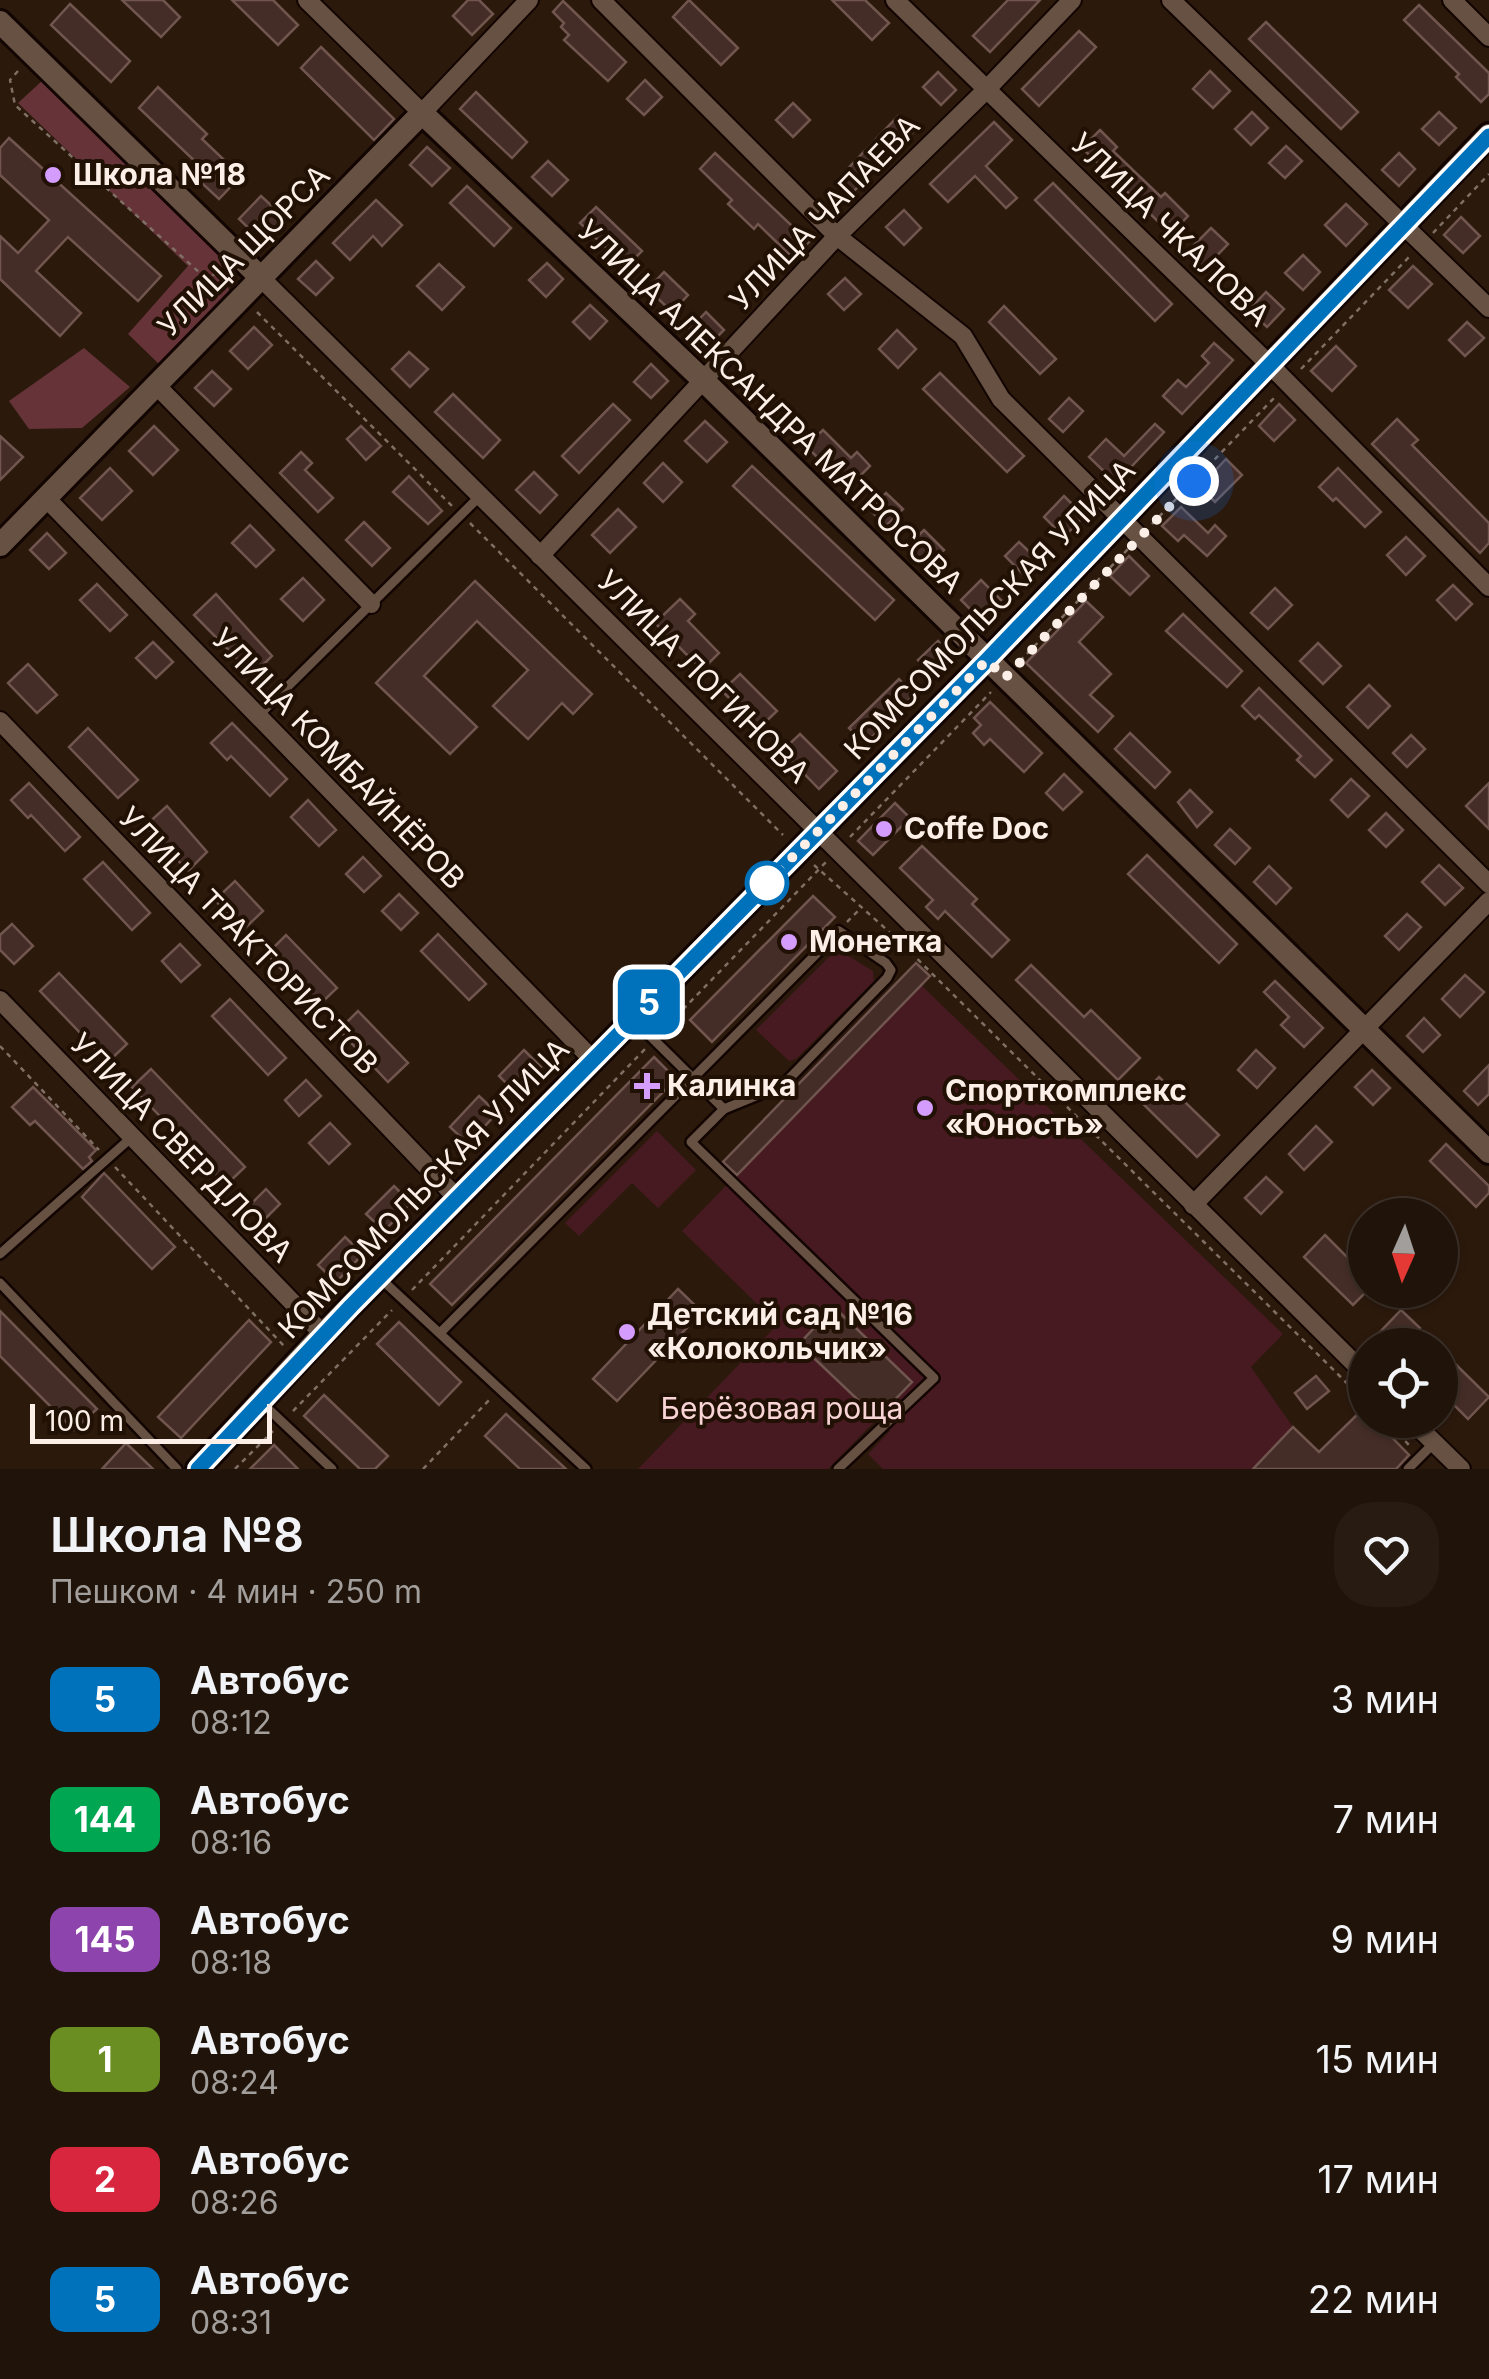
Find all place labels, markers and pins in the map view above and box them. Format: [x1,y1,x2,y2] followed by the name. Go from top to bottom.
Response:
[73,156,246,192] place label: Школа №18
[42,164,64,186] marker: Школа №18
[904,810,1049,846] place label: Coffe Doc
[873,818,895,840] marker: Coffe Doc
[746,862,788,904] unlabelled marker
[809,923,942,959] place label: Монетка
[778,931,800,953] marker: Монетка
[667,1067,796,1103] place label: Калинка
[945,1072,1187,1142] place label: Спорткомплекс «Юность»
[636,1075,658,1097] marker: Калинка
[914,1097,936,1119] marker: Спорткомплекс «Юность»
[647,1296,913,1366] place label: Детский сад №16 «Колокольчик»
[616,1321,638,1343] marker: Детский сад №16 «Колокольчик»

